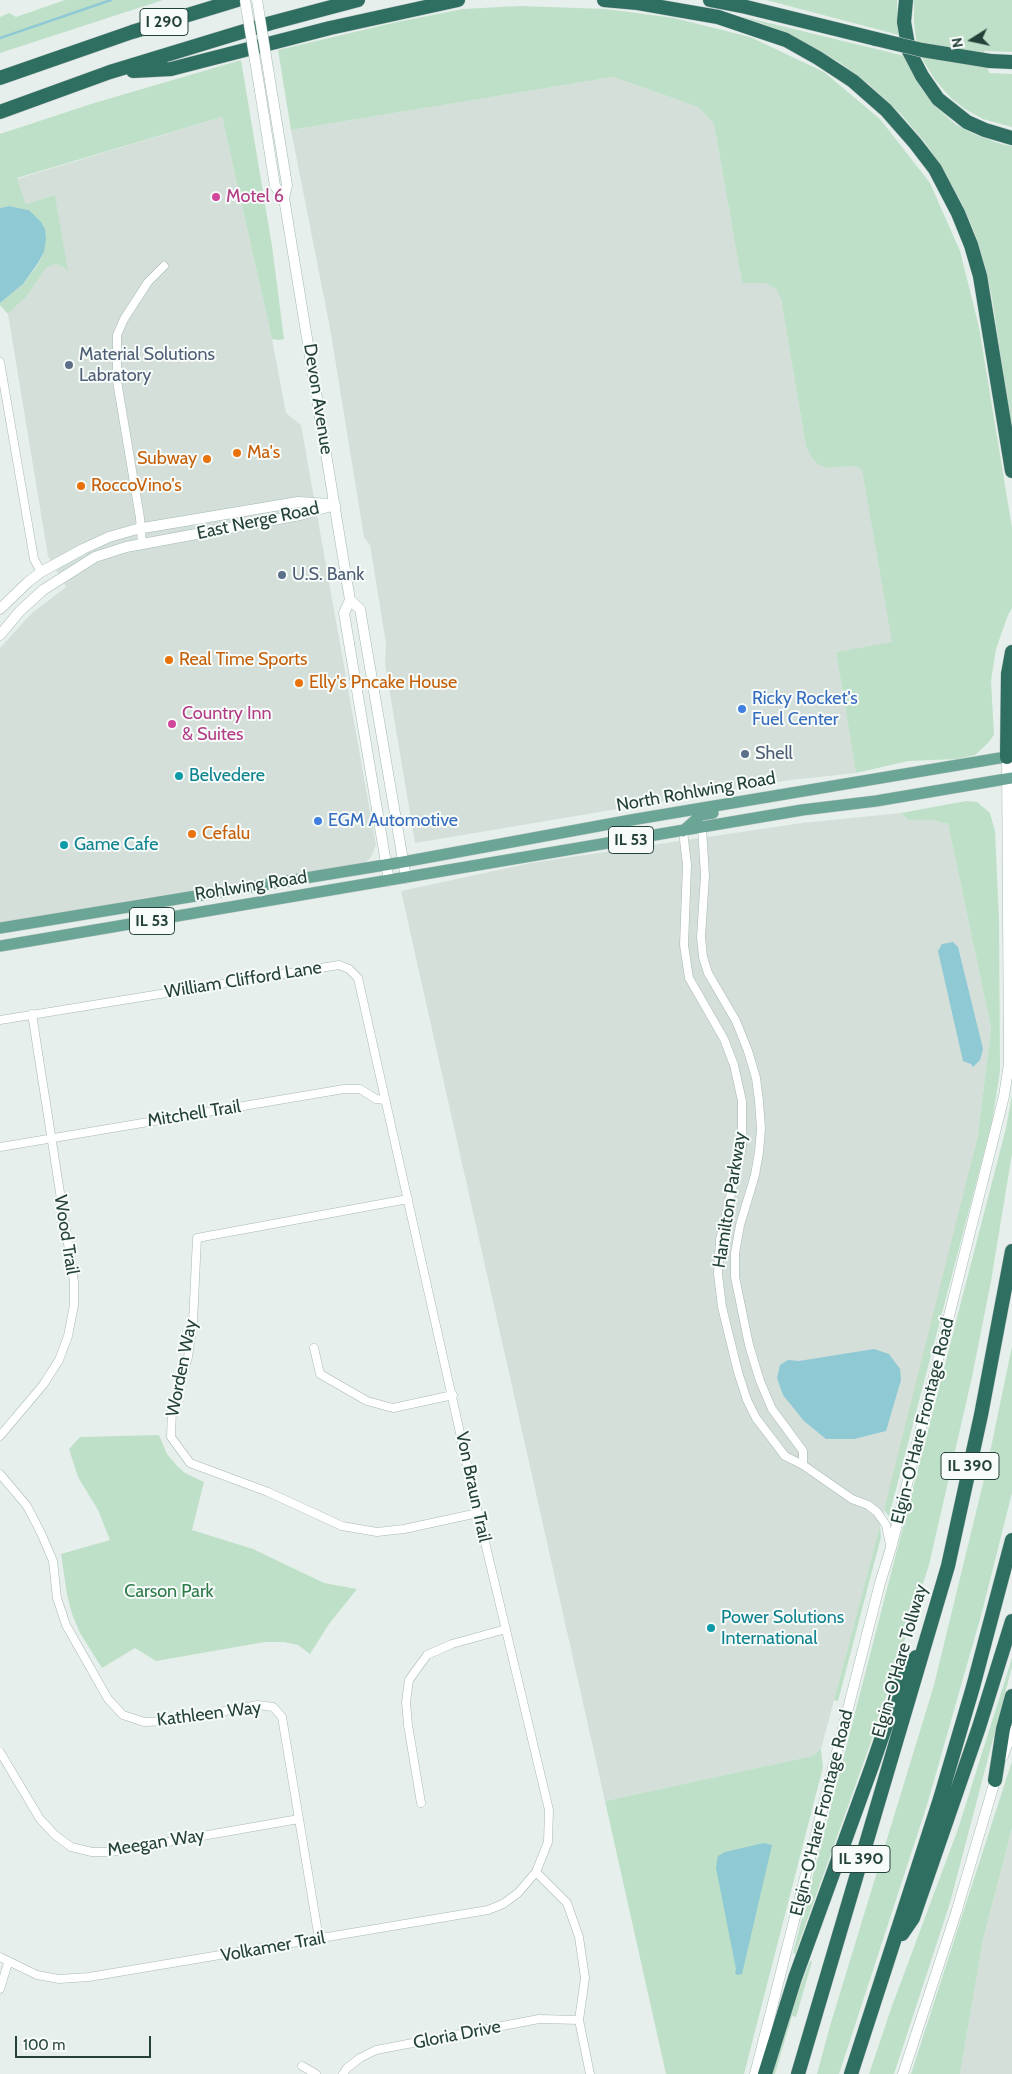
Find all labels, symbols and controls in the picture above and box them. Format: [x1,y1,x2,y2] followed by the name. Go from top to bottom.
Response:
[140,8,188,36] road number: I 290
[947,15,997,65] north arrow
[948,36,967,49] text: N
[226,186,284,208] place label: Motel 6
[210,191,222,203] marker: Motel 6
[299,342,337,456] street label: Devon Avenue
[79,344,215,386] place label: Material Solutions Labratory
[63,359,75,371] marker: Material Solutions Labratory
[247,442,280,464] place label: Ma's
[231,447,243,459] marker: Ma's
[137,448,197,470] place label: Subway
[201,453,213,465] marker: Subway
[91,475,182,497] place label: RoccoVino's
[75,480,87,492] marker: RoccoVino's
[195,497,321,545] street label: East Nerge Road
[292,564,364,586] place label: U.S. Bank
[276,569,288,581] marker: U.S. Bank
[179,649,308,671] place label: Real Time Sports
[163,654,175,666] marker: Real Time Sports
[309,672,457,694] place label: Elly's Pncake House
[293,677,305,689] marker: Elly's Pncake House
[752,688,858,731] place label: Ricky Rocket's Fuel Center
[182,703,272,746] place label: Country Inn & Suites
[736,703,748,715] marker: Ricky Rocket's Fuel Center
[166,718,178,730] marker: Country Inn & Suites
[755,743,793,765] place label: Shell
[739,748,751,760] marker: Shell
[189,765,265,787] place label: Belvedere
[615,767,777,817] street label: North Rohlwing Road
[173,770,185,782] marker: Belvedere
[328,810,458,832] place label: EGM Automotive
[312,815,324,827] marker: EGM Automotive
[202,823,250,845] place label: Cefalu
[608,826,654,854] road number: IL 53
[186,828,198,840] marker: Cefalu
[74,834,158,856] place label: Game Cafe
[58,839,70,851] marker: Game Cafe
[193,866,309,906] street label: Rohlwing Road
[130,908,174,934] road number: IL 53
[163,957,323,1003] street label: William Clifford Lane
[146,1096,242,1132] street label: Mitchell Trail
[709,1130,751,1270] street label: Hamilton Parkway
[49,1194,83,1276] street label: Wood Trail
[887,1316,959,1526] street label: Elgin-O'Hare Frontage Road
[162,1318,202,1418] street label: Worden Way
[451,1430,495,1544] street label: Von Braun Trail
[941,1452,999,1480] road number: IL 390
[124,1581,214,1603] park label: Carson Park
[868,1582,932,1740] street label: Elgin-O'Hare Tollway
[721,1607,844,1650] place label: Power Solutions International
[705,1622,717,1634] marker: Power Solutions International
[156,1697,262,1731] street label: Kathleen Way
[786,1708,858,1918] street label: Elgin-O'Hare Frontage Road
[106,1825,206,1861] street label: Meegan Way
[832,1846,890,1872] road number: IL 390
[219,1927,327,1967] street label: Volkamer Trail
[411,2016,503,2054] street label: Gloria Drive
[18,2026,154,2058] scale bar
[23,2036,65,2054] text: 100 m

